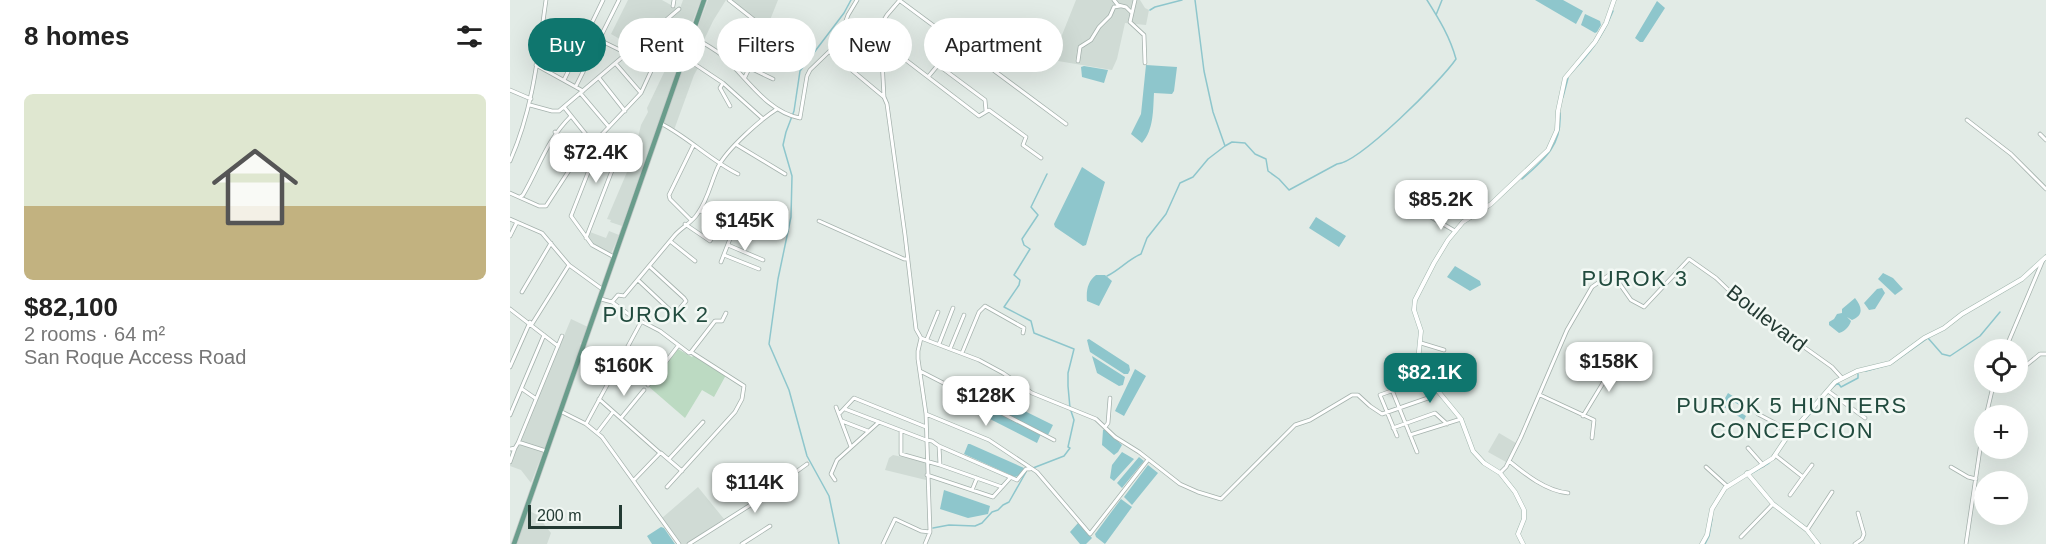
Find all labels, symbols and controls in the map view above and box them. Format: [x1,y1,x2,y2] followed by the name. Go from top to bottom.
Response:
[528,18,606,72] chip: Buy
[618,18,705,72] chip: Rent
[717,18,816,72] chip: Filters
[828,18,912,72] chip: New
[924,18,1063,72] chip: Apartment
[453,20,486,53] icon: filters
[24,21,130,51] text: 8 homes
[201,133,309,241] icon: home
[547,133,645,184] pin: $72.4K
[564,141,628,163] text: $72.4K
[1392,180,1490,231] pin: $85.2K
[1409,188,1473,210] text: $85.2K
[703,201,787,252] pin: $145K
[716,209,774,231] text: $145K
[1581,266,1689,291] district label: PUROK 3
[1723,280,1811,356] street label: Boulevard
[24,292,118,322] text: $82,100
[602,302,710,327] district label: PUROK 2
[24,323,165,345] text: 2 rooms · 64 m²
[1974,339,2028,525] map controls
[1974,339,2028,393] button: locate
[1567,342,1651,393] pin: $158K
[24,346,246,368] text: San Roque Access Road
[582,346,666,397] pin: $160K
[1580,350,1638,372] text: $158K
[1381,353,1479,404] pin: $82.1K
[595,354,653,376] text: $160K
[1398,361,1462,383] text: $82.1K
[944,376,1028,427] pin: $128K
[957,384,1015,406] text: $128K
[1676,393,1908,443] district label: PUROK 5 HUNTERS CONCEPCION
[1974,405,2028,459] button: +
[713,463,797,514] pin: $114K
[726,471,784,493] text: $114K
[1974,471,2028,525] button: −
[528,502,622,530] scale bar
[537,507,581,524] text: 200 m

